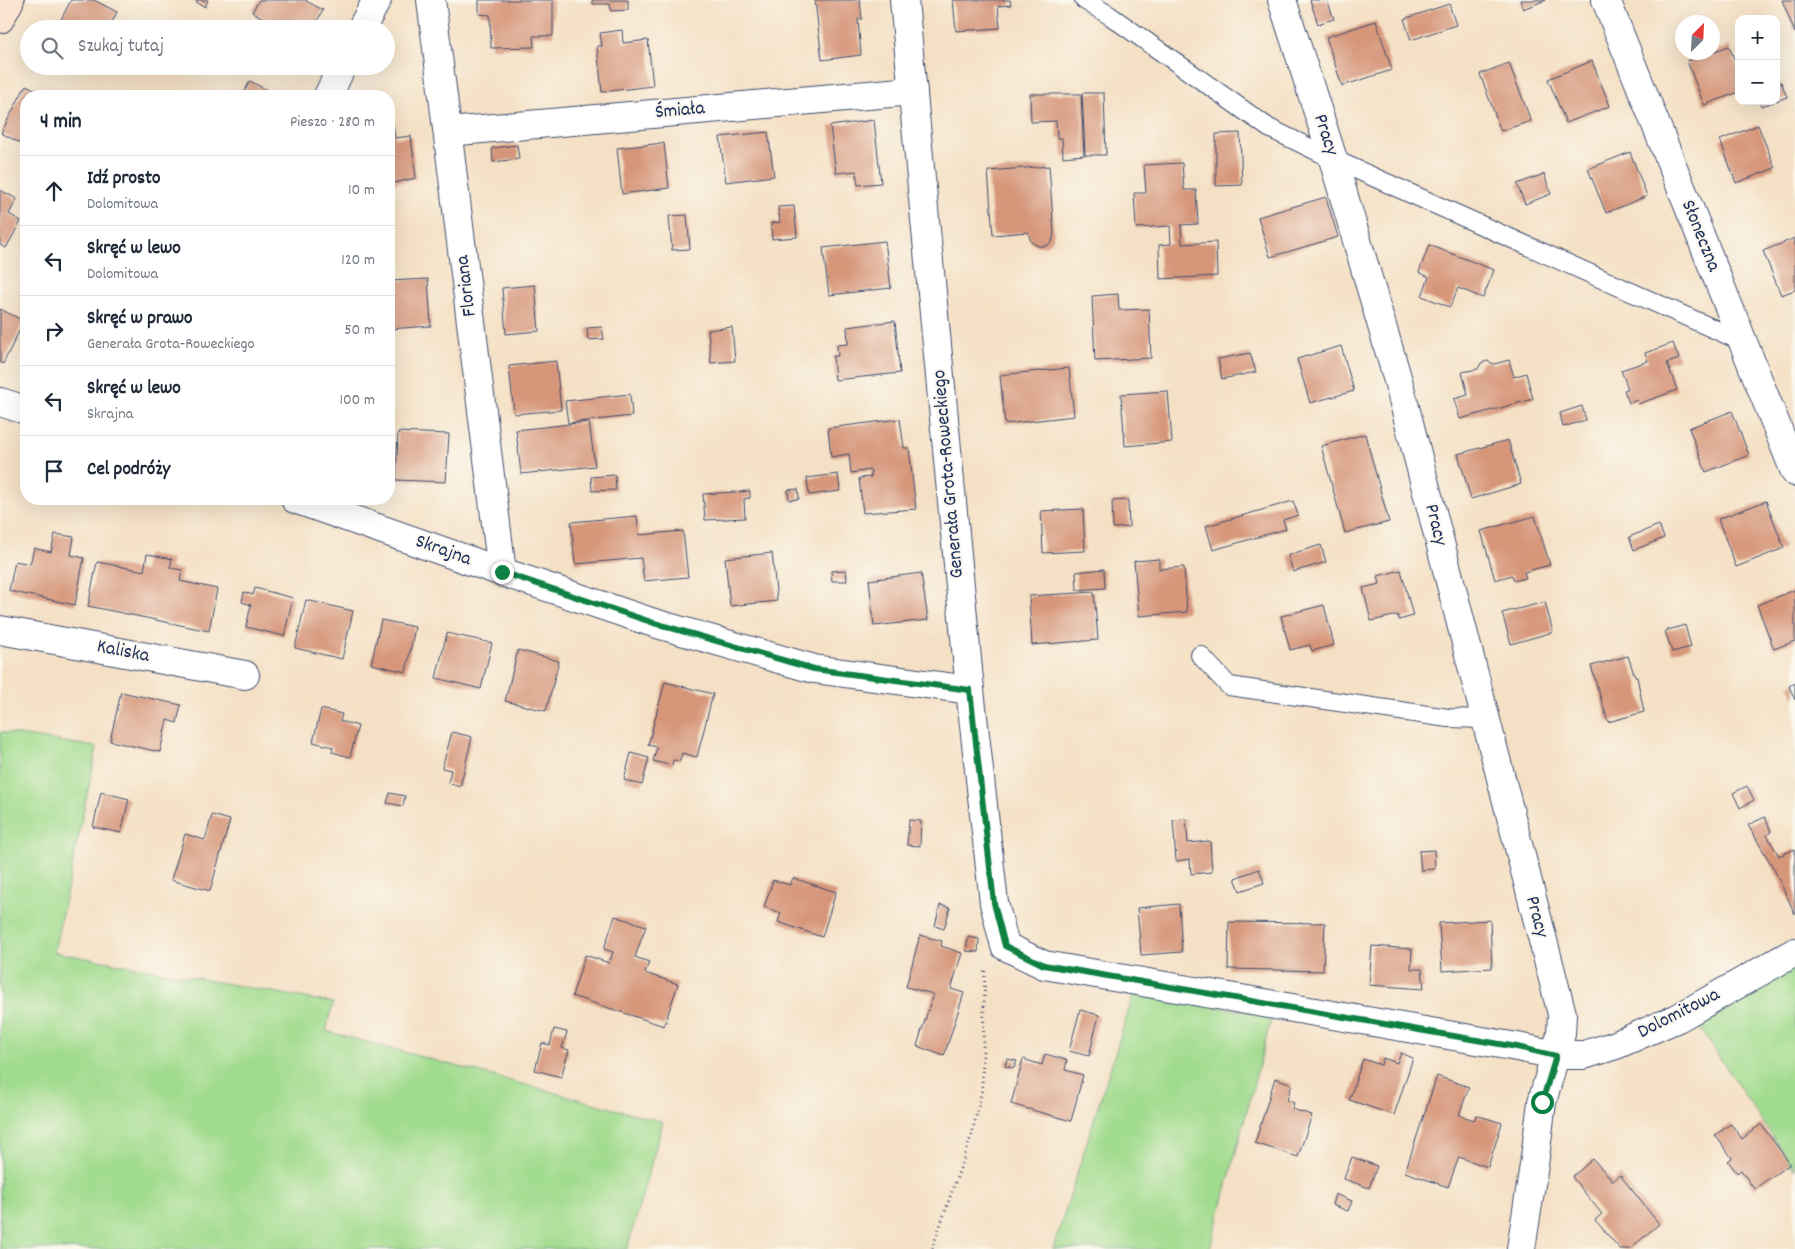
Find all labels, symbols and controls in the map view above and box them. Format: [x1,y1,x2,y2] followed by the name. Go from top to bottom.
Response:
[1675,15,1720,60] north arrow
[1735,15,1780,105] map controls
[1735,15,1780,60] button: +
[20,20,395,75] search box
[38,34,66,62] icon: search
[78,34,164,61] text: Szukaj tutaj
[1735,60,1780,105] button: −
[654,95,706,127] street label: Śmiała
[40,108,82,138] text: 4 min
[290,111,375,134] text: Pieszo · 280 m
[1305,111,1345,160] street label: Pracy
[87,166,160,193] text: Idź prosto
[40,177,68,205] icon: ahead
[348,179,375,202] text: 10 m
[87,193,158,216] text: Dolomitowa
[1673,196,1727,277] street label: Słoneczna
[87,236,181,263] text: Skręć w lewo
[40,247,68,275] icon: left
[341,249,375,272] text: 120 m
[449,253,485,318] street label: Floriana
[87,263,158,286] text: Dolomitowa
[87,306,193,333] text: Skręć w prawo
[40,317,68,345] icon: right
[344,319,375,342] text: 50 m
[87,333,255,356] text: Generała Grota-Roweckiego
[926,368,972,580] street label: Generała Grota-Roweckiego
[87,376,181,403] text: Skręć w lewo
[40,387,68,415] icon: left
[339,389,375,412] text: 100 m
[87,403,133,426] text: Skrajna
[40,457,68,485] icon: arrive
[87,457,170,484] text: Cel podróży
[1416,501,1454,550] street label: Pracy
[411,528,475,574] street label: Skrajna
[491,561,514,584] route end
[94,633,152,671] street label: Kaliska
[1517,893,1555,942] street label: Pracy
[1633,981,1725,1047] street label: Dolomitowa
[1531,1091,1554,1114] route start

